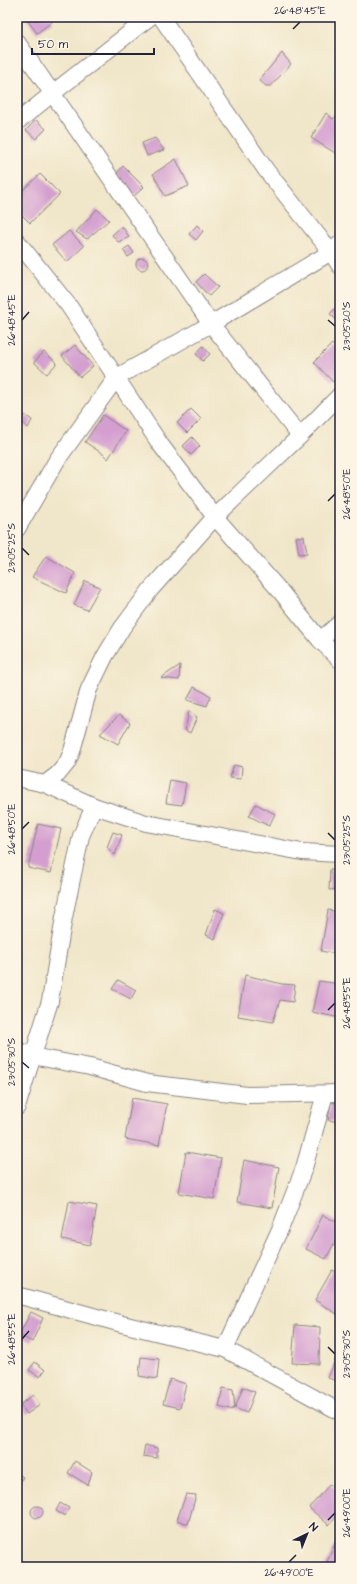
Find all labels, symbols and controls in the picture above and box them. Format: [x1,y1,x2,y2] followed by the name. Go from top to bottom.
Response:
[274,4,326,18] text: 26°48'45"E
[32,30,154,56] scale bar
[38,36,69,53] text: 50 m
[5,294,19,346] text: 26°48'45"E
[340,301,354,350] text: 23°05'20"S
[340,469,354,519] text: 26°48'50"E
[5,523,19,573] text: 23°05'25"S
[5,804,19,854] text: 26°48'50"E
[340,815,354,865] text: 23°05'25"S
[340,977,354,1029] text: 26°48'55"E
[5,1037,19,1086] text: 23°05'30"S
[5,1313,19,1365] text: 26°48'55"E
[340,1329,354,1378] text: 23°05'30"S
[340,1488,354,1538] text: 26°49'00"E
[287,1514,327,1554] north arrow
[306,1519,321,1535] text: N
[264,1566,314,1580] text: 26°49'00"E

